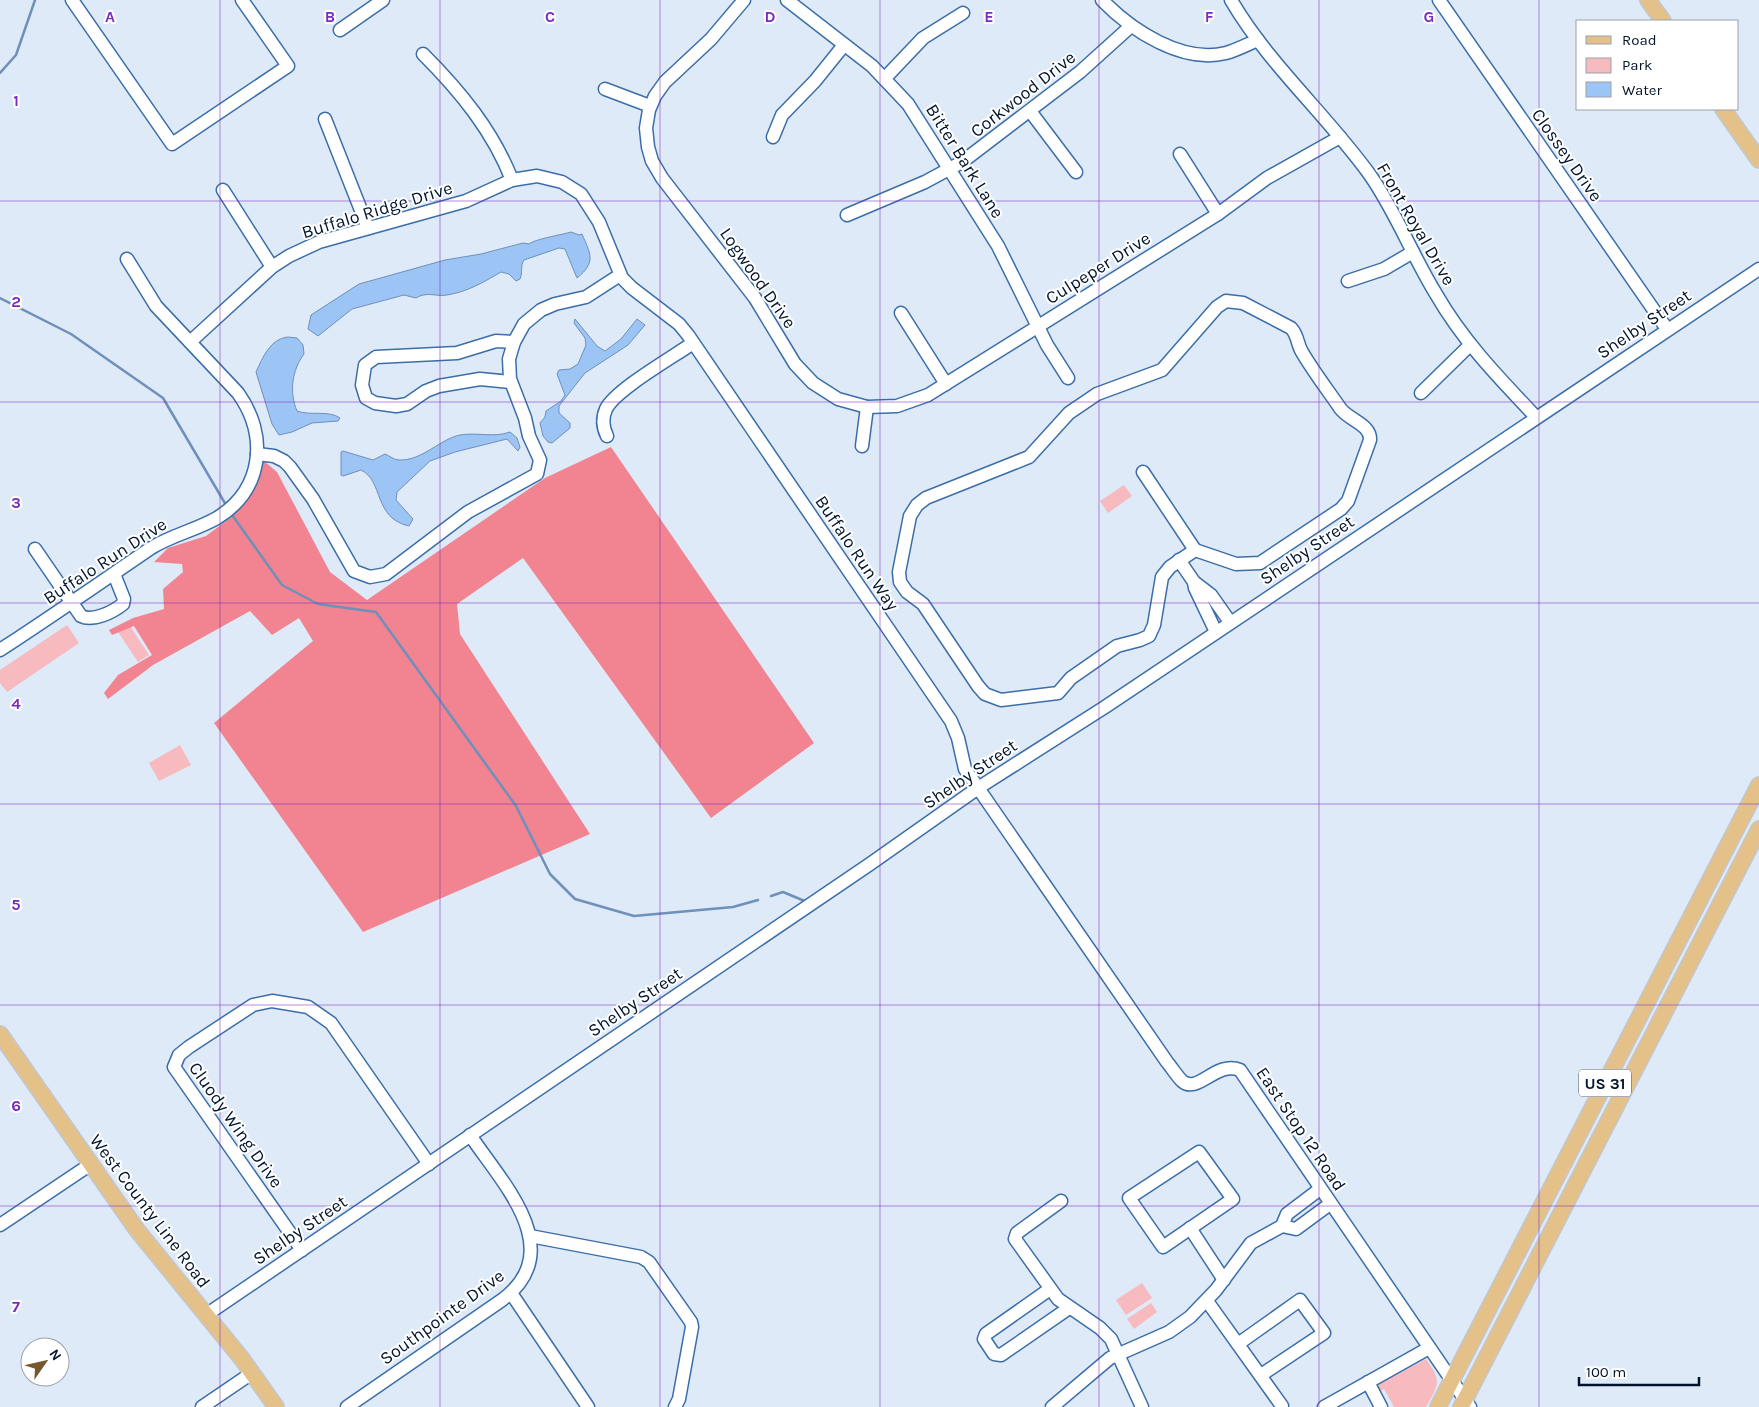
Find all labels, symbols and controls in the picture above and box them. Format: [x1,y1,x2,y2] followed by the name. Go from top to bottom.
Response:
[105,7,115,26] text: A
[325,7,335,26] text: B
[545,7,555,26] text: C
[765,7,776,26] text: D
[984,7,994,26] text: E
[1205,7,1214,26] text: F
[1424,7,1434,26] text: G
[1576,20,1739,110] legend
[1622,31,1657,49] text: Road
[966,46,1080,142] street label: Corkwood Drive
[1622,56,1652,74] text: Park
[1622,81,1663,99] text: Water
[13,91,19,110] text: 1
[921,100,1009,222] street label: Bitter Bark Lane
[1527,104,1607,206] street label: Clossey Drive
[1372,159,1460,289] street label: Front Royal Drive
[299,177,455,243] street label: Buffalo Ridge Drive
[715,223,801,333] street label: Logwood Drive
[1042,227,1154,309] street label: Culpeper Drive
[1593,284,1695,364] street label: Shelby Street
[11,292,21,311] text: 2
[810,491,904,615] street label: Buffalo Run Way
[11,493,21,512] text: 3
[1256,510,1358,590] street label: Shelby Street
[39,513,171,609] street label: Buffalo Run Drive
[11,694,21,713] text: 4
[919,734,1021,814] street label: Shelby Street
[11,895,21,914] text: 5
[584,962,686,1042] street label: Shelby Street
[184,1058,288,1192] street label: Cluody Wing Drive
[1251,1063,1351,1195] street label: East Stop 12 Road
[1579,1070,1631,1096] road number: US 31
[11,1096,21,1115] text: 6
[85,1130,215,1292] street label: West County Line Road
[249,1190,351,1270] street label: Shelby Street
[376,1265,508,1369] street label: Southpointe Drive
[12,1297,20,1316] text: 7
[20,1337,70,1387] north arrow
[46,1346,65,1364] text: N
[1579,1354,1699,1386] scale bar
[1586,1363,1626,1381] text: 100 m

